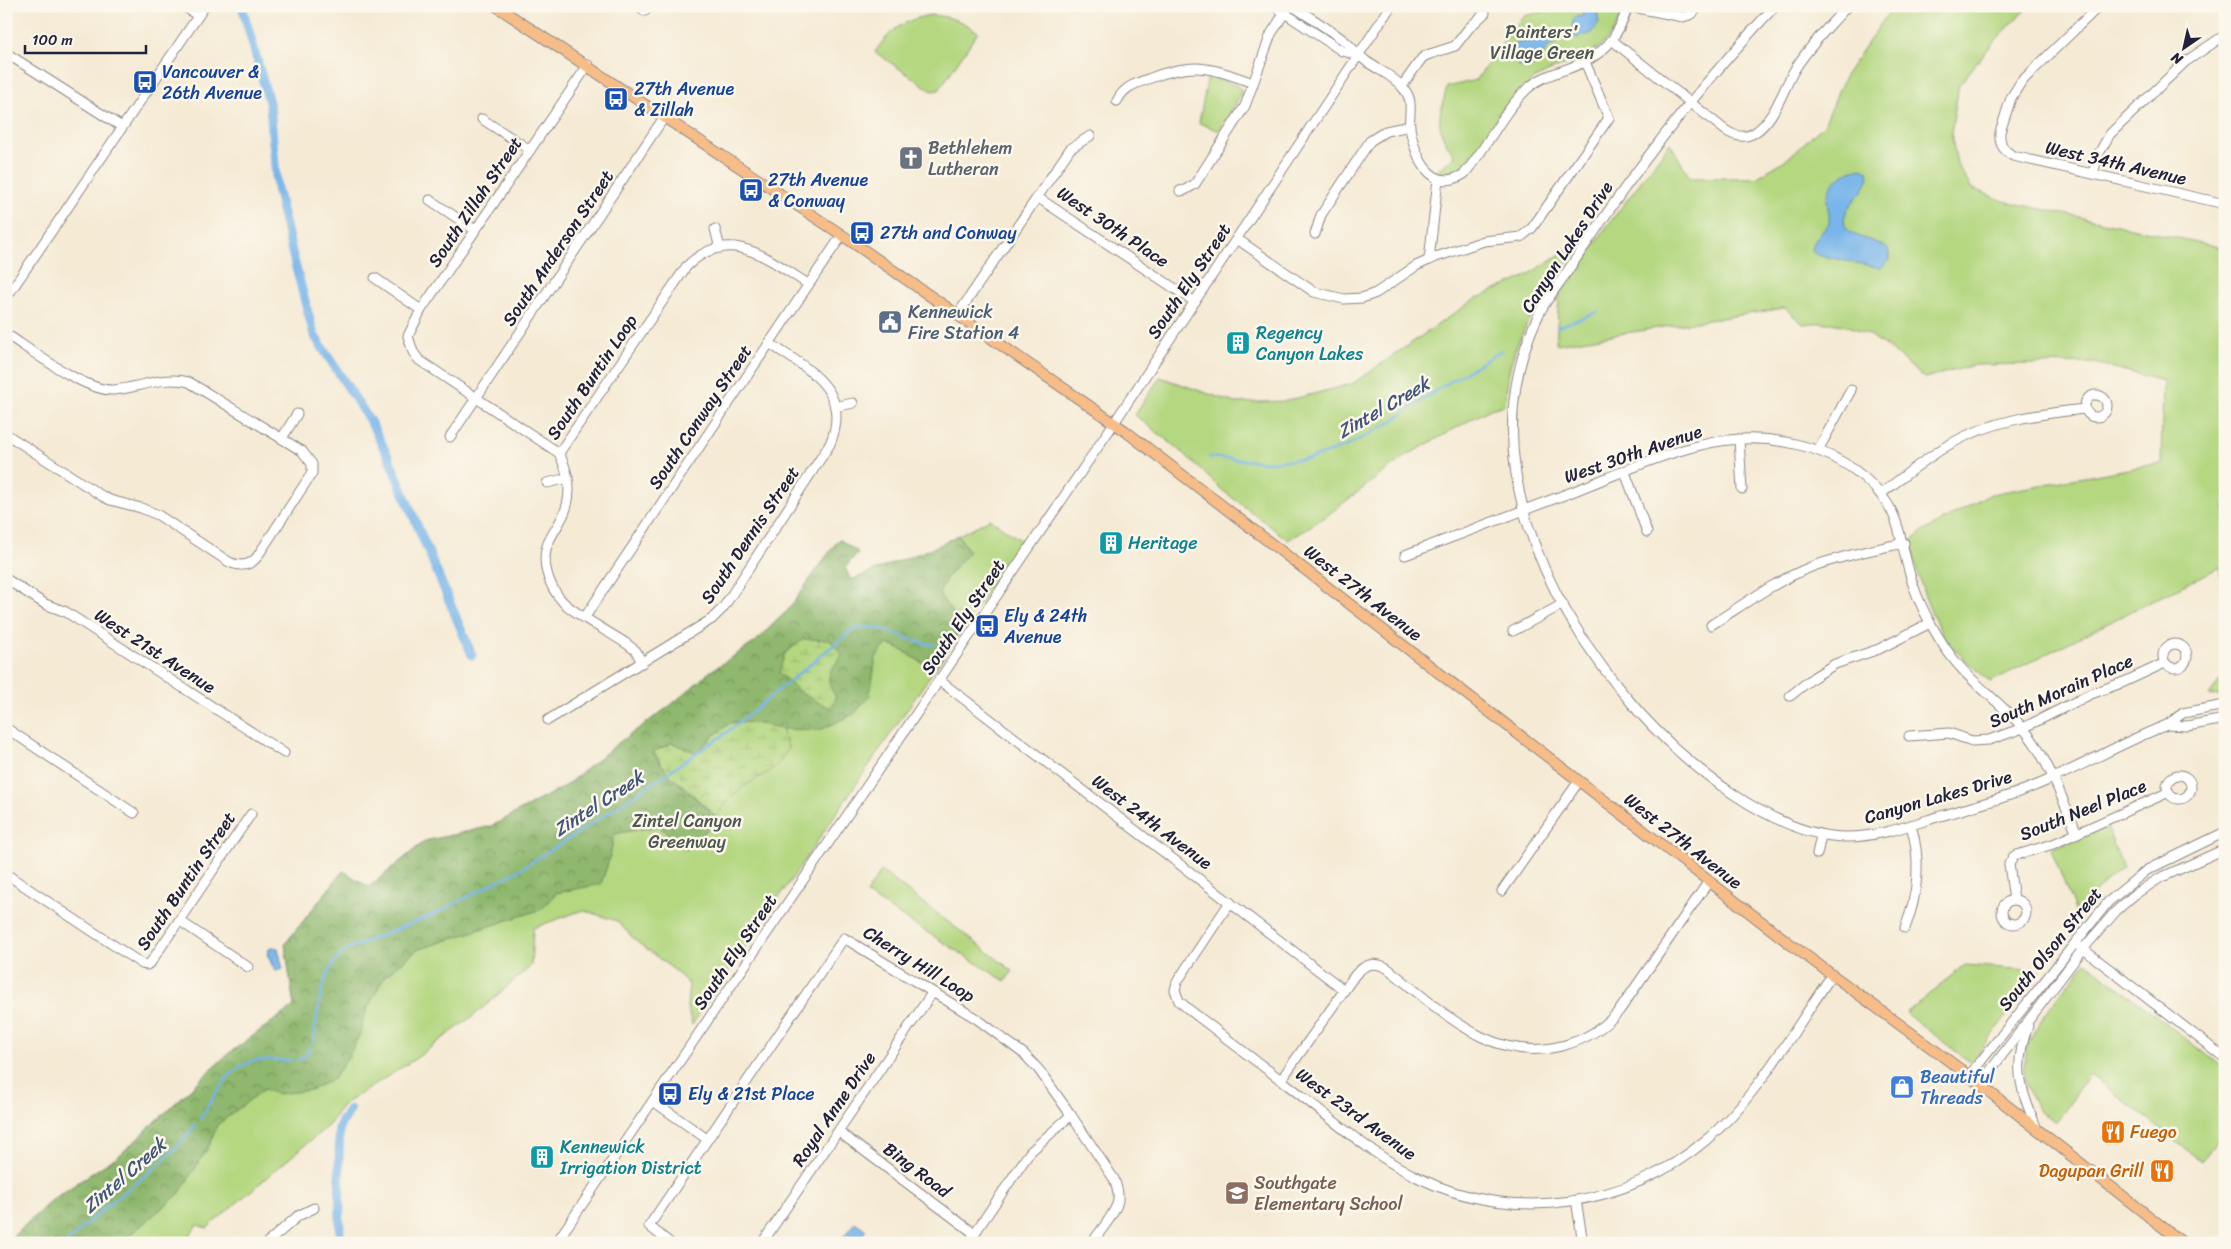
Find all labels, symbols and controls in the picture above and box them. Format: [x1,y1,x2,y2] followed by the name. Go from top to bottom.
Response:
[1490,16,1594,69] park label: Painters' Village Green
[25,22,146,54] scale bar
[2158,22,2208,72] north arrow
[32,27,73,53] text: 100 m
[2166,45,2189,72] text: N
[162,56,262,109] place label: Vancouver & 26th Avenue
[132,69,158,95] bus stop icon: Vancouver & 26th Avenue
[634,73,734,126] place label: 27th Avenue & Zillah
[603,86,629,112] bus stop icon: 27th Avenue & Zillah
[419,130,531,274] street label: South Zillah Street
[2042,131,2190,195] street label: West 34th Avenue
[928,132,1012,185] place label: Bethlehem Lutheran
[898,145,924,171] church icon: Bethlehem Lutheran
[494,163,623,333] street label: South Anderson Street
[768,164,868,217] place label: 27th Avenue & Conway
[1512,174,1622,320] street label: Canyon Lakes Drive
[738,177,764,203] bus stop icon: 27th Avenue & Conway
[1050,177,1176,277] street label: West 30th Place
[1138,216,1240,346] street label: South Ely Street
[880,217,1017,249] place label: 27th and Conway
[849,220,875,246] bus stop icon: 27th and Conway
[908,296,1019,349] place label: Kennewick Fire Station 4
[538,307,646,447] street label: South Buntin Loop
[877,309,903,335] public building icon: Kennewick Fire Station 4
[1256,317,1364,370] place label: Regency Canyon Lakes
[1225,330,1251,356] building icon: Regency Canyon Lakes
[639,338,761,496] street label: South Conway Street
[1330,366,1439,447] water label: Zintel Creek
[1560,415,1707,493] street label: West 30th Avenue
[692,459,808,611] street label: South Dennis Street
[1128,527,1198,559] place label: Heritage
[1098,530,1124,556] building icon: Heritage
[1297,536,1430,650] street label: West 27th Avenue
[912,552,1014,682] street label: South Ely Street
[88,600,222,703] street label: West 21st Avenue
[1003,600,1088,653] place label: Ely & 24th Avenue
[974,613,1000,639] bus stop icon: Ely & 24th Avenue
[1983,645,2139,737] street label: South Morain Place
[546,760,653,845] water label: Zintel Creek
[1860,761,2016,833] street label: Canyon Lakes Drive
[1085,766,1220,878] street label: West 24th Avenue
[2015,770,2152,850] street label: South Neel Place
[1617,784,1750,898] street label: West 27th Avenue
[127,805,245,957] street label: South Buntin Street
[632,805,742,858] park label: Zintel Canyon Greenway
[1990,880,2110,1018] street label: South Olson Street
[684,887,786,1017] street label: South Ely Street
[857,917,982,1012] street label: Cherry Hill Loop
[783,1045,885,1173] street label: Royal Anne Drive
[1289,1059,1424,1169] street label: West 23rd Avenue
[1920,1061,1996,1114] place label: Beautiful Threads
[1889,1074,1915,1100] shop icon: Beautiful Threads
[688,1078,815,1110] place label: Ely & 21st Place
[657,1081,683,1107] bus stop icon: Ely & 21st Place
[2130,1116,2177,1148] place label: Fuego
[2100,1119,2126,1145] restaurant icon: Fuego
[75,1127,176,1222] water label: Zintel Creek
[559,1131,702,1184] place label: Kennewick Irrigation District
[876,1134,959,1207] street label: Bing Road
[529,1144,555,1170] building icon: Kennewick Irrigation District
[2039,1155,2145,1187] place label: Dagupan Grill
[2149,1158,2175,1184] restaurant icon: Dagupan Grill
[1254,1167,1403,1220] place label: Southgate Elementary School
[1224,1180,1250,1206] school or university icon: Southgate Elementary School

